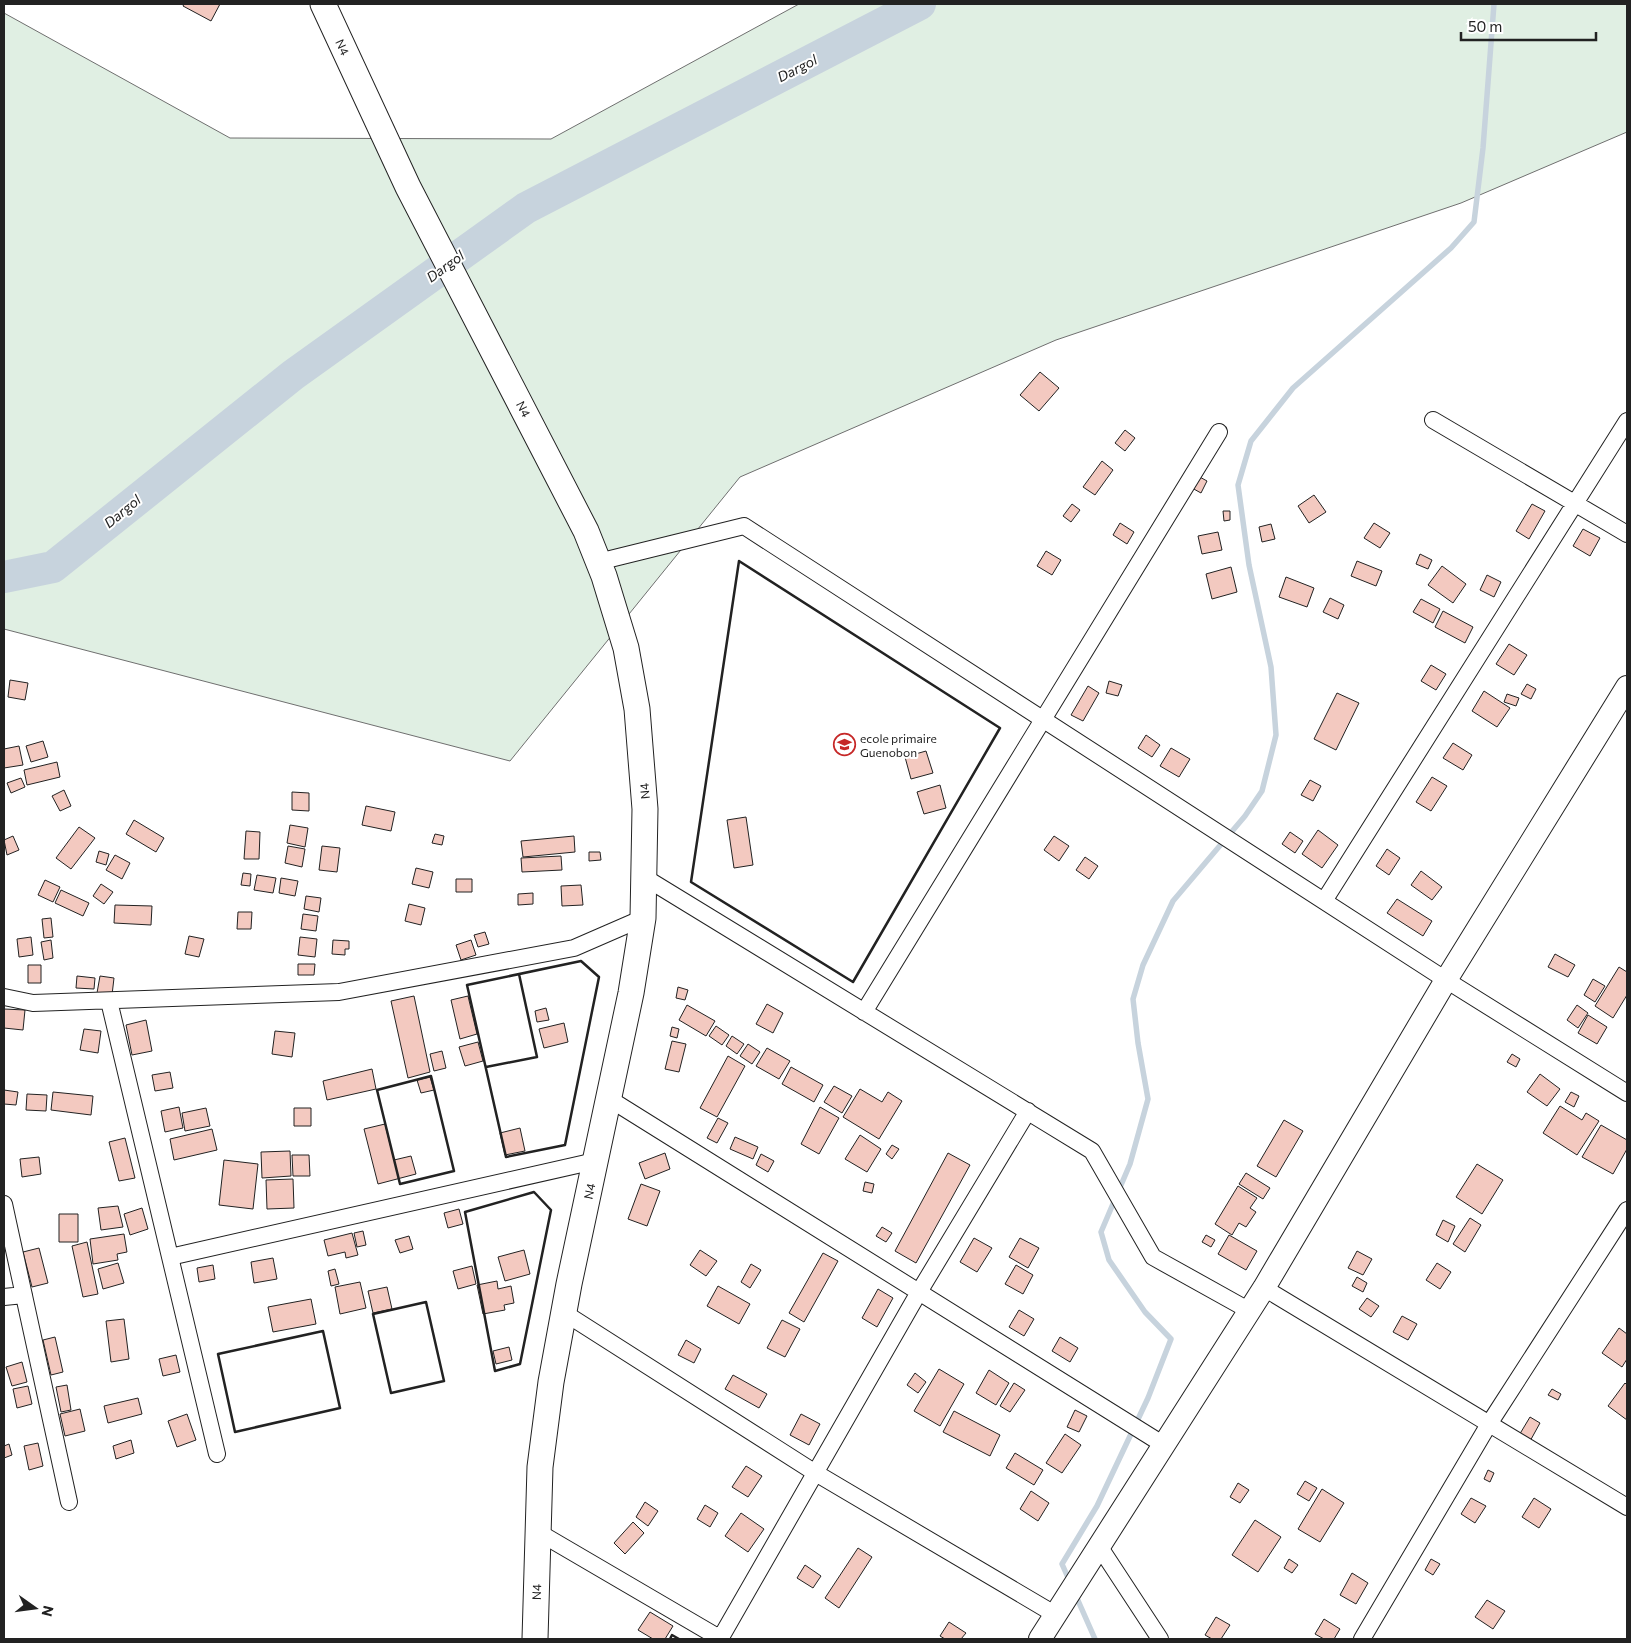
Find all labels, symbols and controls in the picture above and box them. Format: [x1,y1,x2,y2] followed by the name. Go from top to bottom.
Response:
[1461,10,1596,42] scale bar
[1468,17,1502,35] text: 50 m
[333,37,353,57] street label: N4
[774,51,820,85] water label: Dargol
[423,246,468,285] water label: Dargol
[514,399,534,419] street label: N4
[100,491,144,531] water label: Dargol
[860,731,937,759] place label: ecole primaire Guenobon
[832,733,856,757] school or university icon: ecole primaire Guenobon
[636,782,652,800] street label: N4
[580,1182,598,1200] street label: N4
[10,1583,60,1633] north arrow
[529,1584,543,1600] street label: N4
[39,1604,58,1618] text: N

